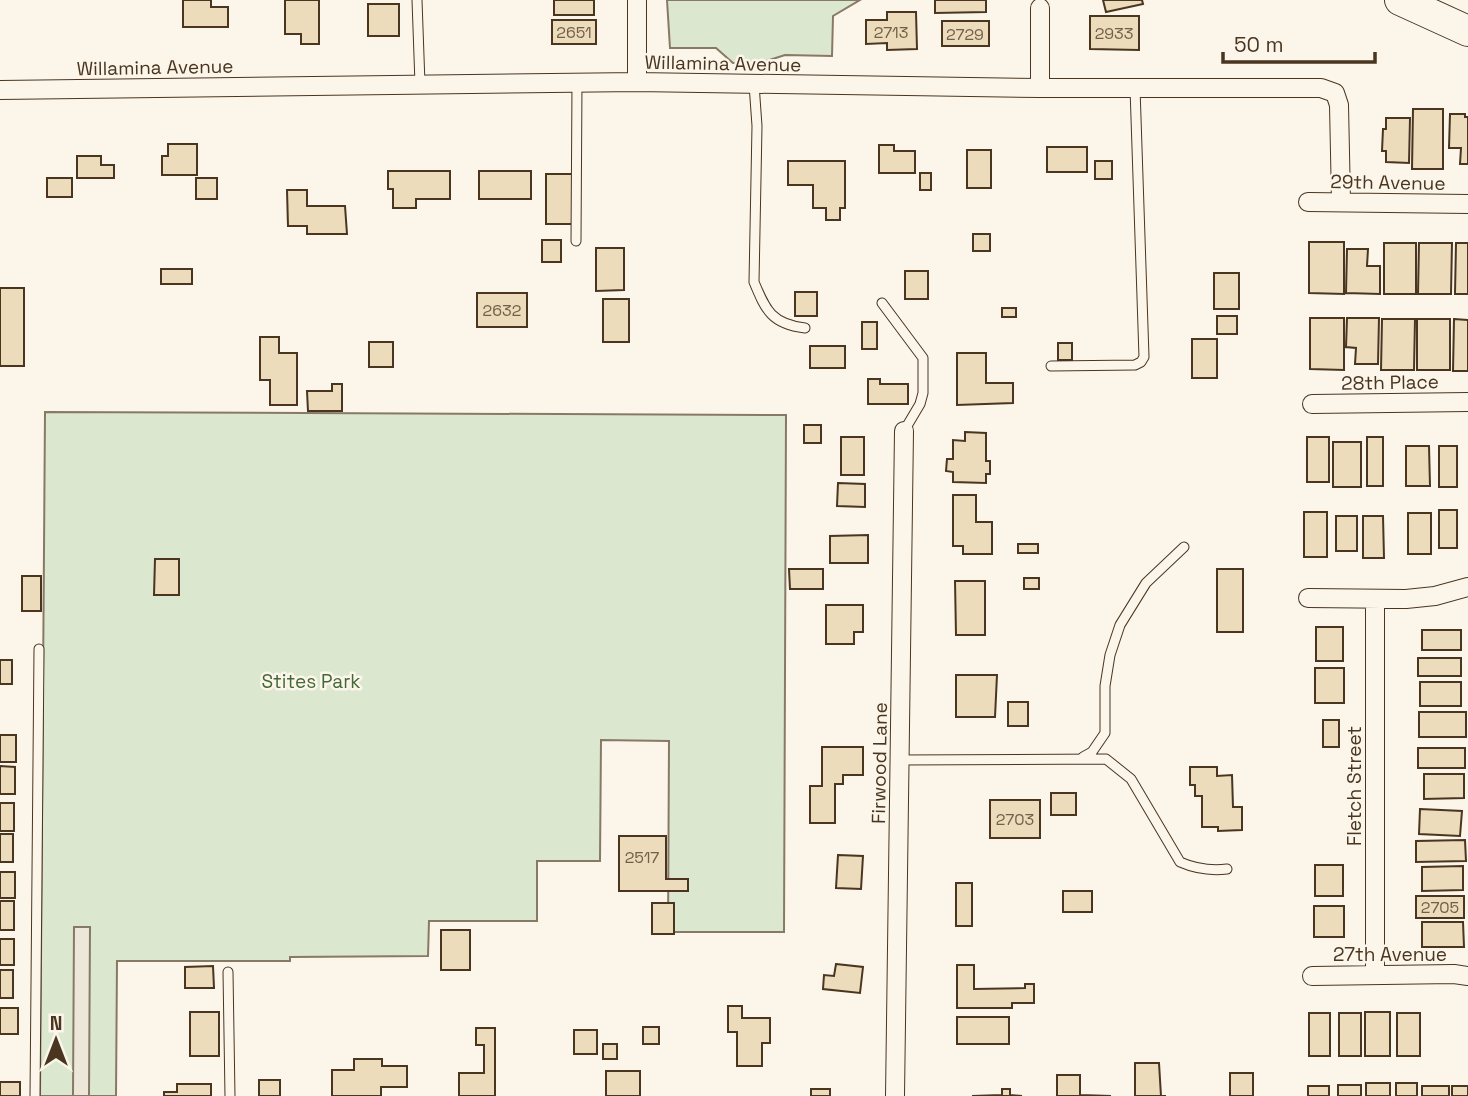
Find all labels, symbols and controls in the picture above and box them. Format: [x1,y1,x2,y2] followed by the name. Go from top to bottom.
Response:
[1223,21,1375,65] scale bar
[556,22,592,43] house number: 2651
[874,22,908,43] house number: 2713
[1095,23,1133,44] house number: 2933
[946,24,984,45] house number: 2729
[1234,31,1284,58] text: 50 m
[644,50,802,77] street label: Willamina Avenue
[76,54,234,81] street label: Willamina Avenue
[1330,169,1446,196] street label: 29th Avenue
[483,300,521,321] house number: 2632
[1341,369,1439,396] street label: 28th Place
[261,669,361,694] park label: Stites Park
[866,702,893,824] street label: Firwood Lane
[1342,726,1367,846] street label: Fletch Street
[996,809,1034,830] house number: 2703
[625,847,659,868] house number: 2517
[1421,897,1459,918] house number: 2705
[1333,942,1447,967] street label: 27th Avenue
[21,1005,91,1075] north arrow
[50,1011,62,1036] text: N

